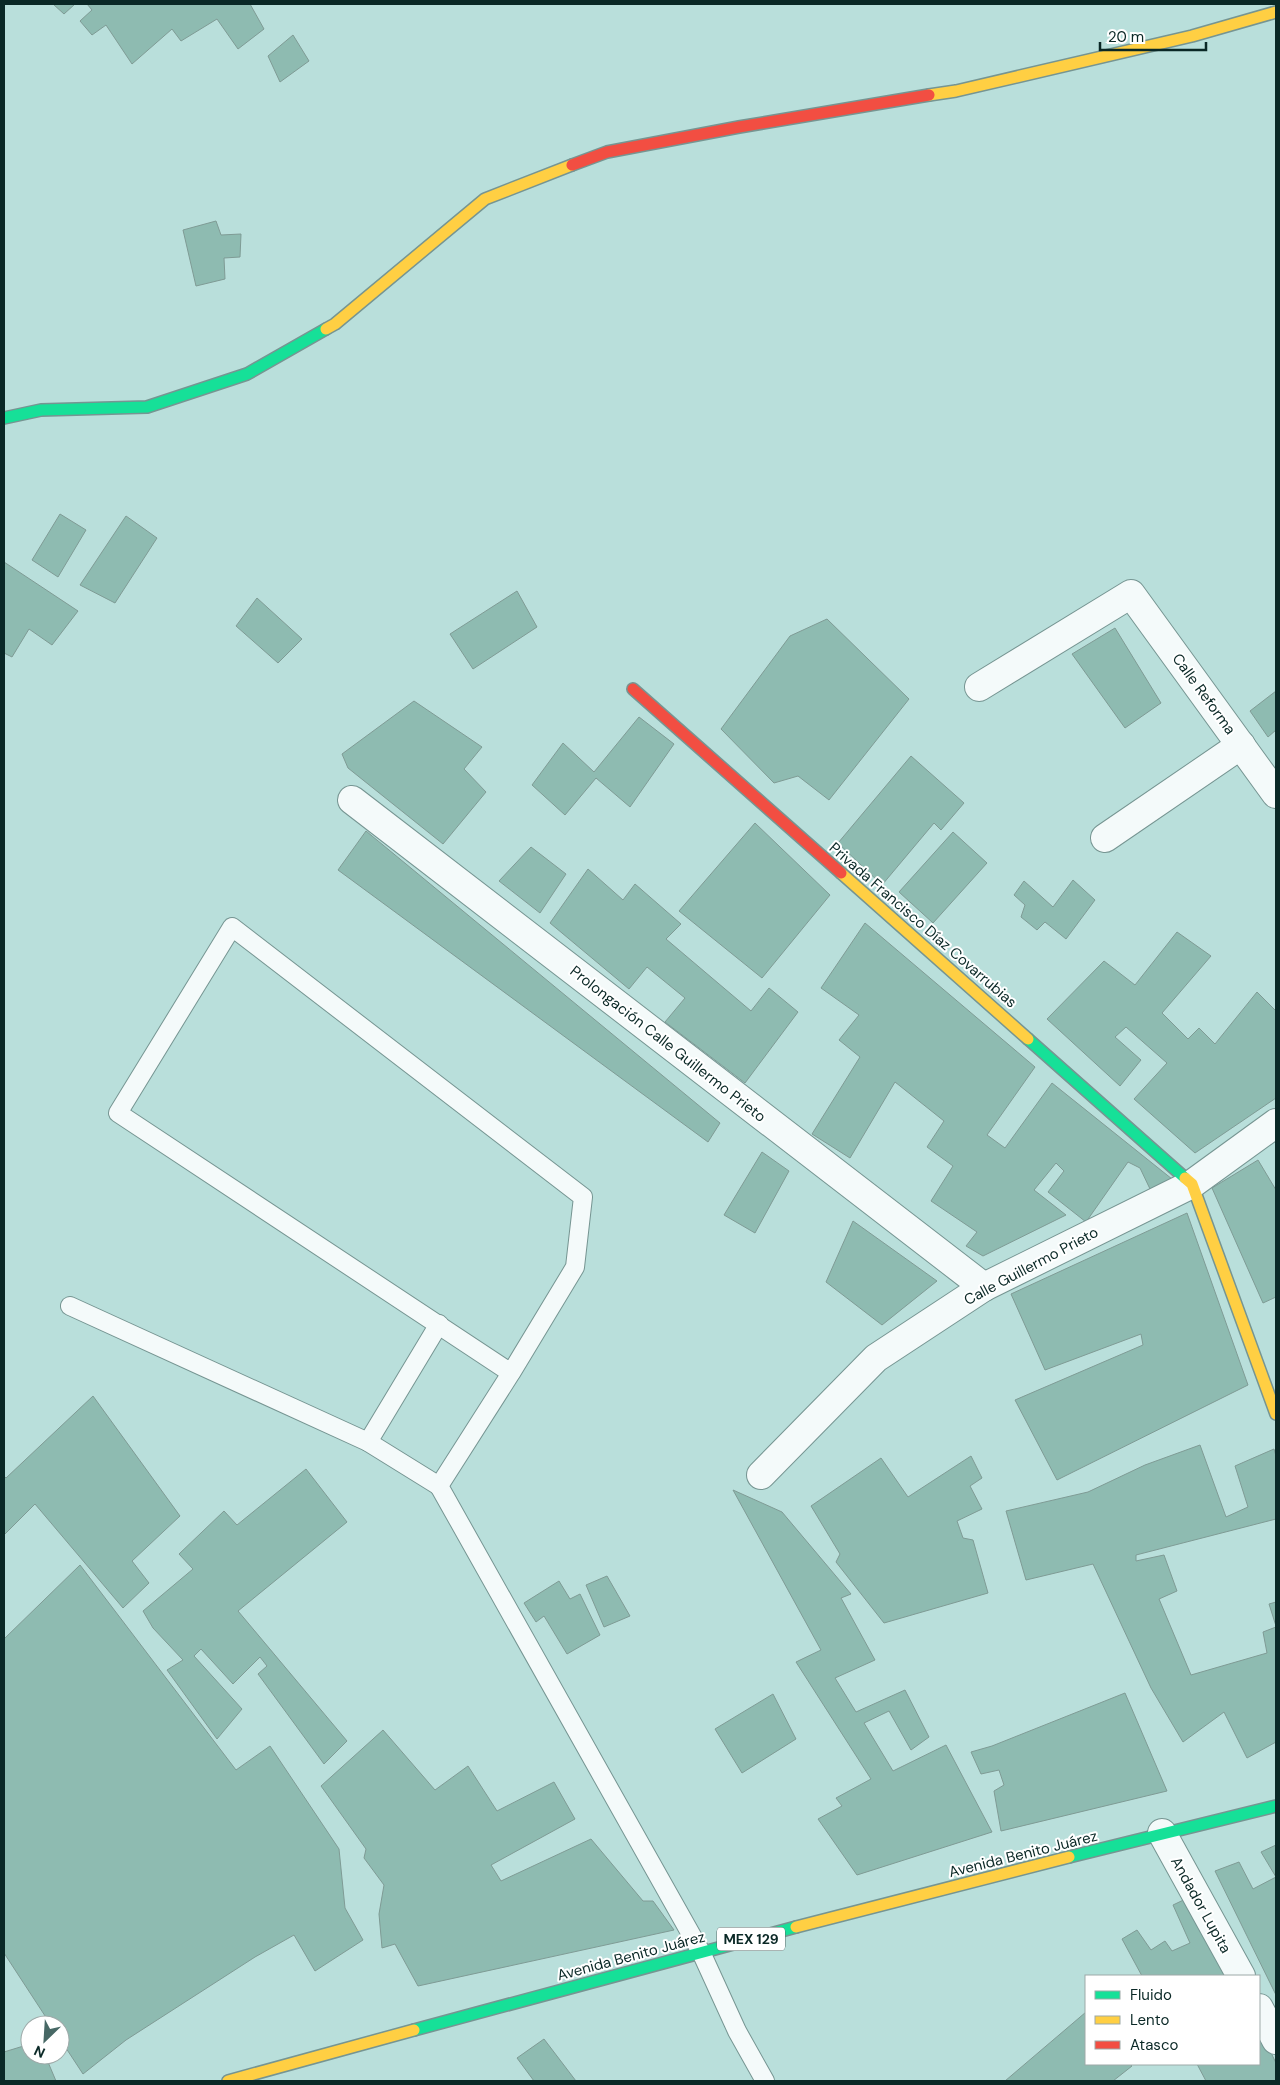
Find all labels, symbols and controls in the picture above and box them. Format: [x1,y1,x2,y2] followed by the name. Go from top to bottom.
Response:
[1100,20,1206,52] scale bar
[1108,27,1144,47] text: 20 m
[1168,649,1240,739] street label: Calle Reforma
[825,838,1021,1012] street label: Privada Francisco Díaz Covarrubias
[566,961,770,1127] street label: Prolongación Calle Guillermo Prieto
[960,1222,1102,1310] street label: Calle Guillermo Prieto
[947,1826,1099,1882] street label: Avenida Benito Juárez
[1166,1853,1236,1957] street label: Andador Lupita
[555,1927,707,1985] street label: Avenida Benito Juárez
[717,1928,785,1950] road number: MEX 129
[1085,1975,1260,2065] legend
[1130,1985,1172,2005] text: Fluido
[1130,2010,1169,2030] text: Lento
[20,2015,70,2065] north arrow
[1130,2035,1178,2055] text: Atasco
[31,2041,48,2062] text: N

